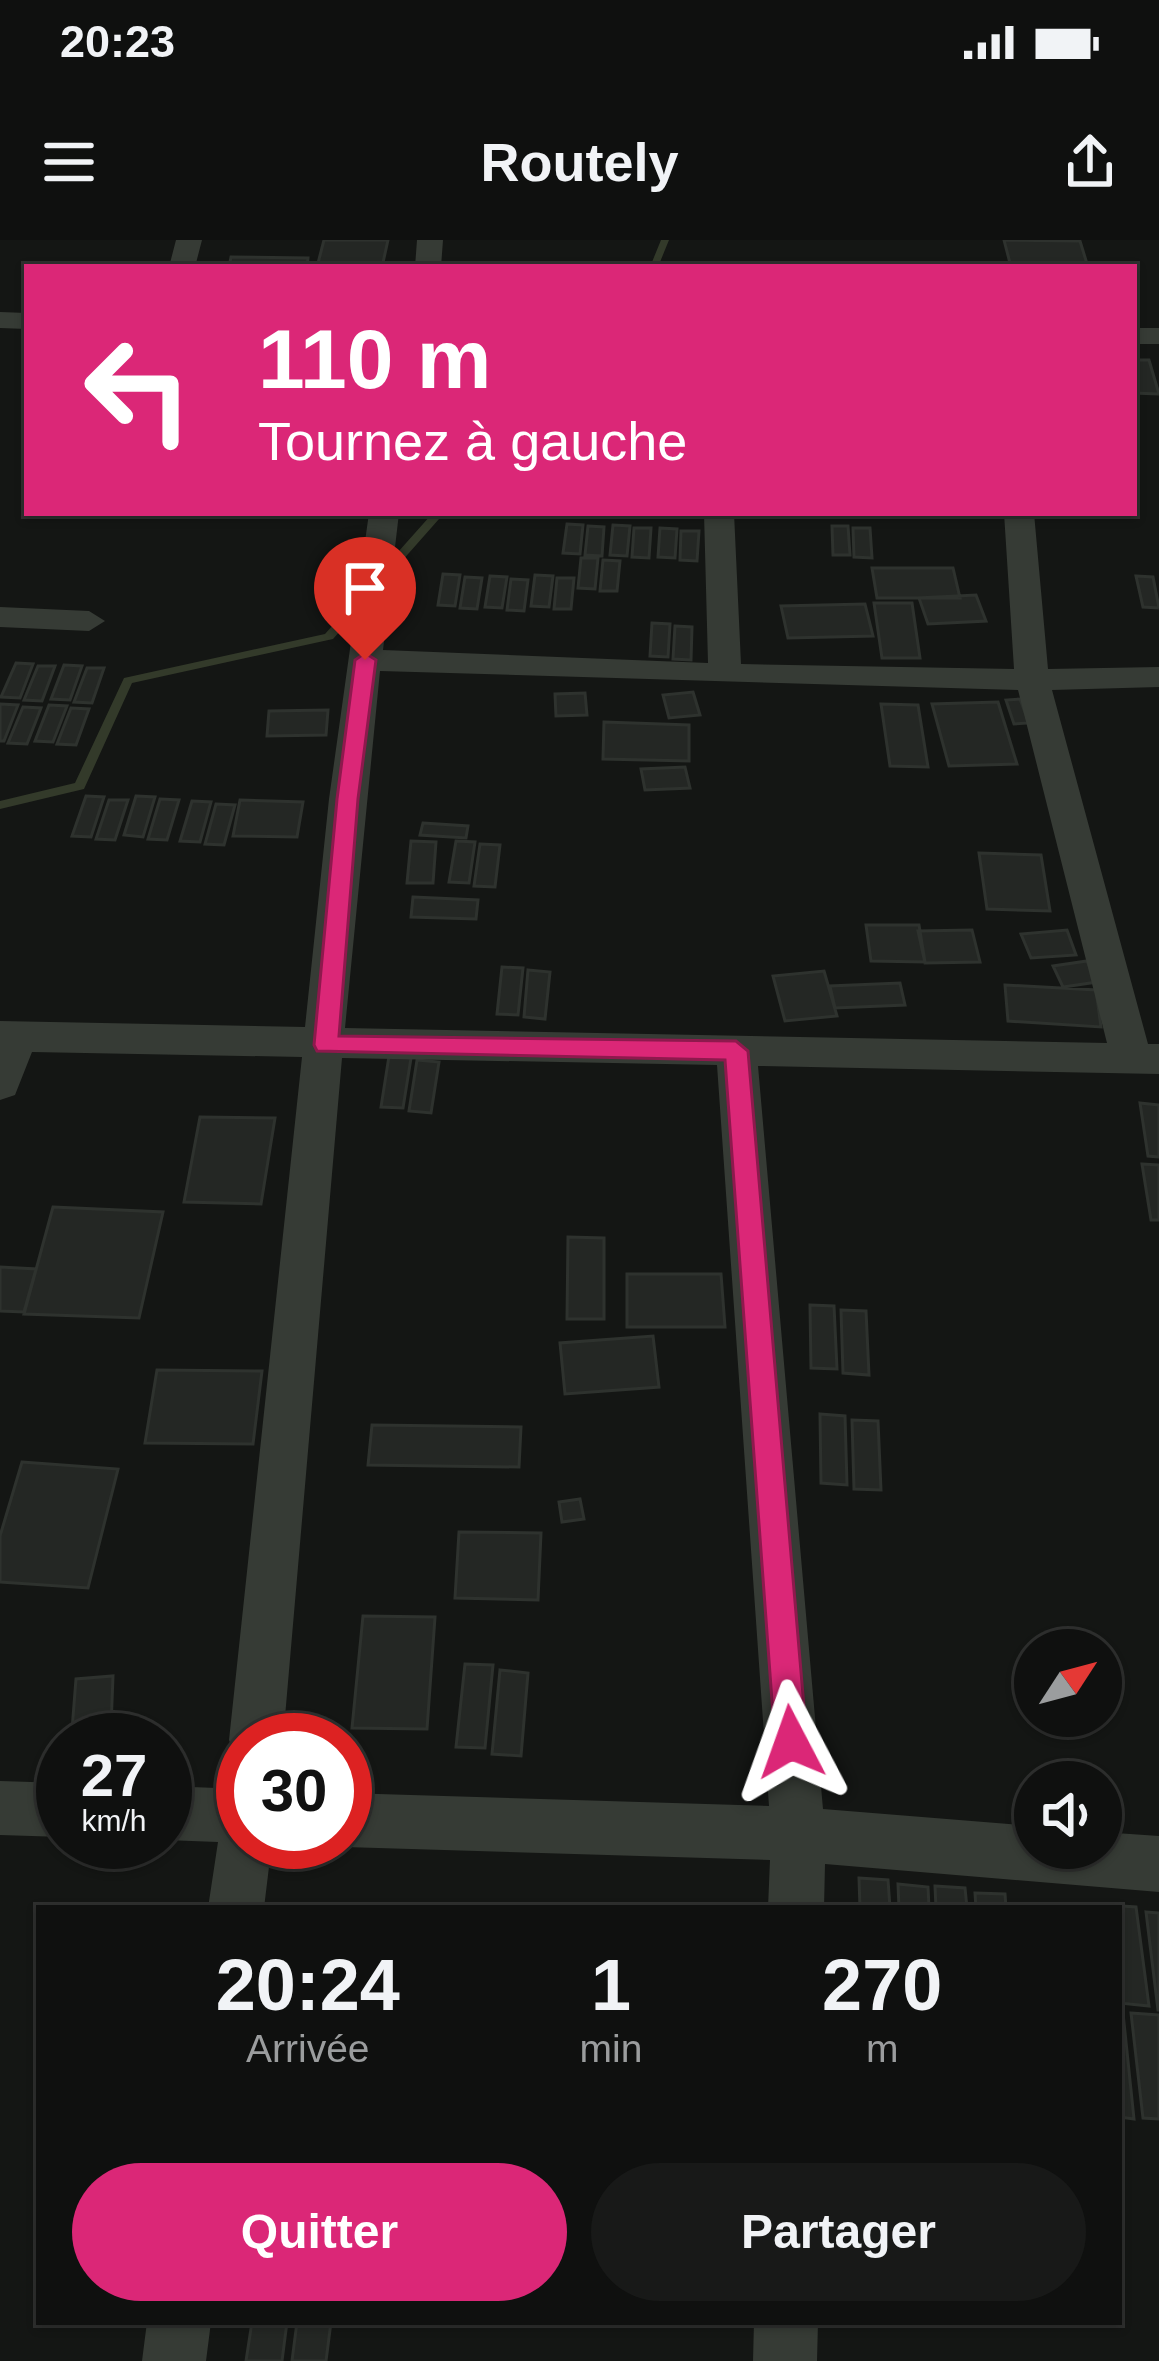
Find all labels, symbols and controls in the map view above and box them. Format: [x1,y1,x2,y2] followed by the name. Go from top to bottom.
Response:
[60,16,175,67] text: 20:23
[36,129,102,195] icon: menu
[1057,129,1123,195] icon: share
[480,132,679,192] text: Routely
[60,312,216,468] icon: left
[258,312,492,406] text: 110 m
[258,411,687,471] text: Tournez à gauche
[314,537,416,660] pin
[332,555,398,621] icon: arrive
[1014,1629,1122,1737] north arrow
[1014,1629,1122,1869] map controls
[728,1679,854,1805] position arrow
[216,1713,372,1869] speed limit sign: 30
[81,1742,147,1809] text: 27
[1014,1761,1122,1869] button: sound
[81,1804,147,1837] text: km/h
[216,1945,400,2025] text: 20:24
[591,1945,631,2025] text: 1
[822,1945,942,2025] text: 270
[246,2027,370,2070] text: Arrivée
[580,2027,642,2070] text: min
[866,2027,898,2070] text: m
[72,2163,567,2301] button: Quitter
[591,2163,1086,2301] button: Partager

